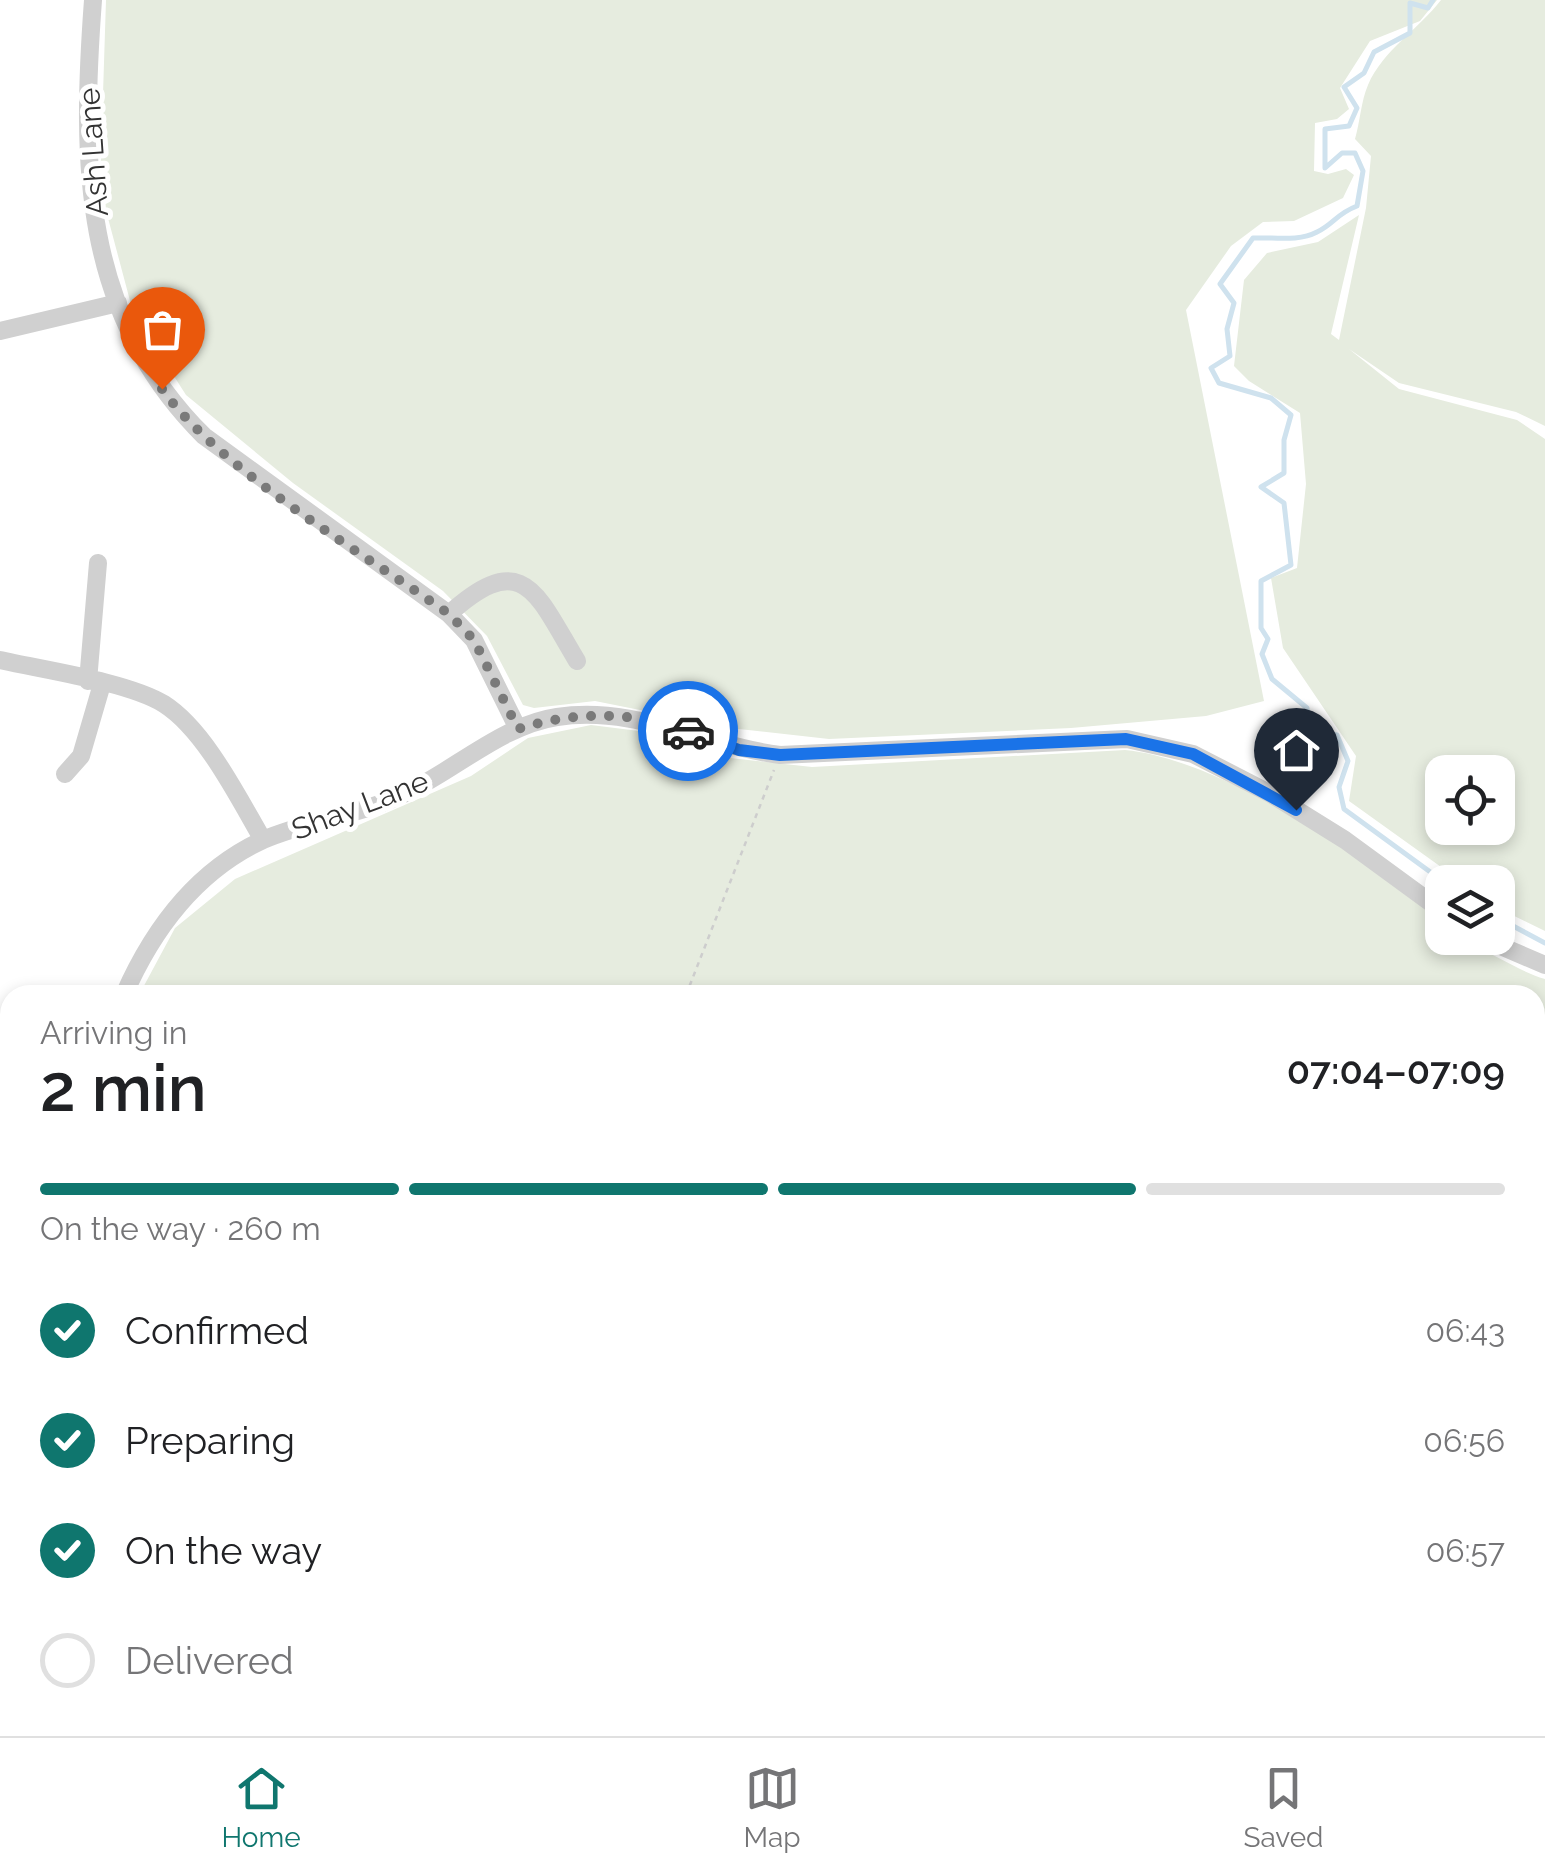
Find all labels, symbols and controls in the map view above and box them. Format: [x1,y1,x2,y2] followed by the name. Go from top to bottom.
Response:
[71,87,115,217] street label: Ash Lane
[120,287,205,390] pin
[135,302,190,357] icon: bag
[638,681,738,781] courier
[661,704,716,759] icon: car
[1254,708,1339,811] pin
[1269,723,1324,778] icon: home
[1425,755,1515,955] map controls
[1425,755,1515,845] button: locate
[287,763,433,847] street label: Shay Lane
[1425,865,1515,955] button: layers
[40,1014,187,1051] text: Arriving in
[1287,1048,1505,1093] text: 07:04–07:09
[40,1050,207,1126] text: 2 min
[40,1210,321,1247] text: On the way · 260 m
[40,1303,95,1358] icon: check
[125,1308,309,1353] text: Confirmed
[1426,1312,1505,1349] text: 06:43
[40,1413,95,1468] icon: check
[125,1418,295,1463] text: Preparing
[1423,1422,1505,1459] text: 06:56
[40,1523,95,1578] icon: check
[125,1528,322,1573] text: On the way
[1426,1532,1505,1569] text: 06:57
[125,1638,294,1683] text: Delivered
[221,1761,301,1854] tab: Home
[744,1761,801,1854] tab: Map
[1243,1761,1324,1854] tab: Saved

